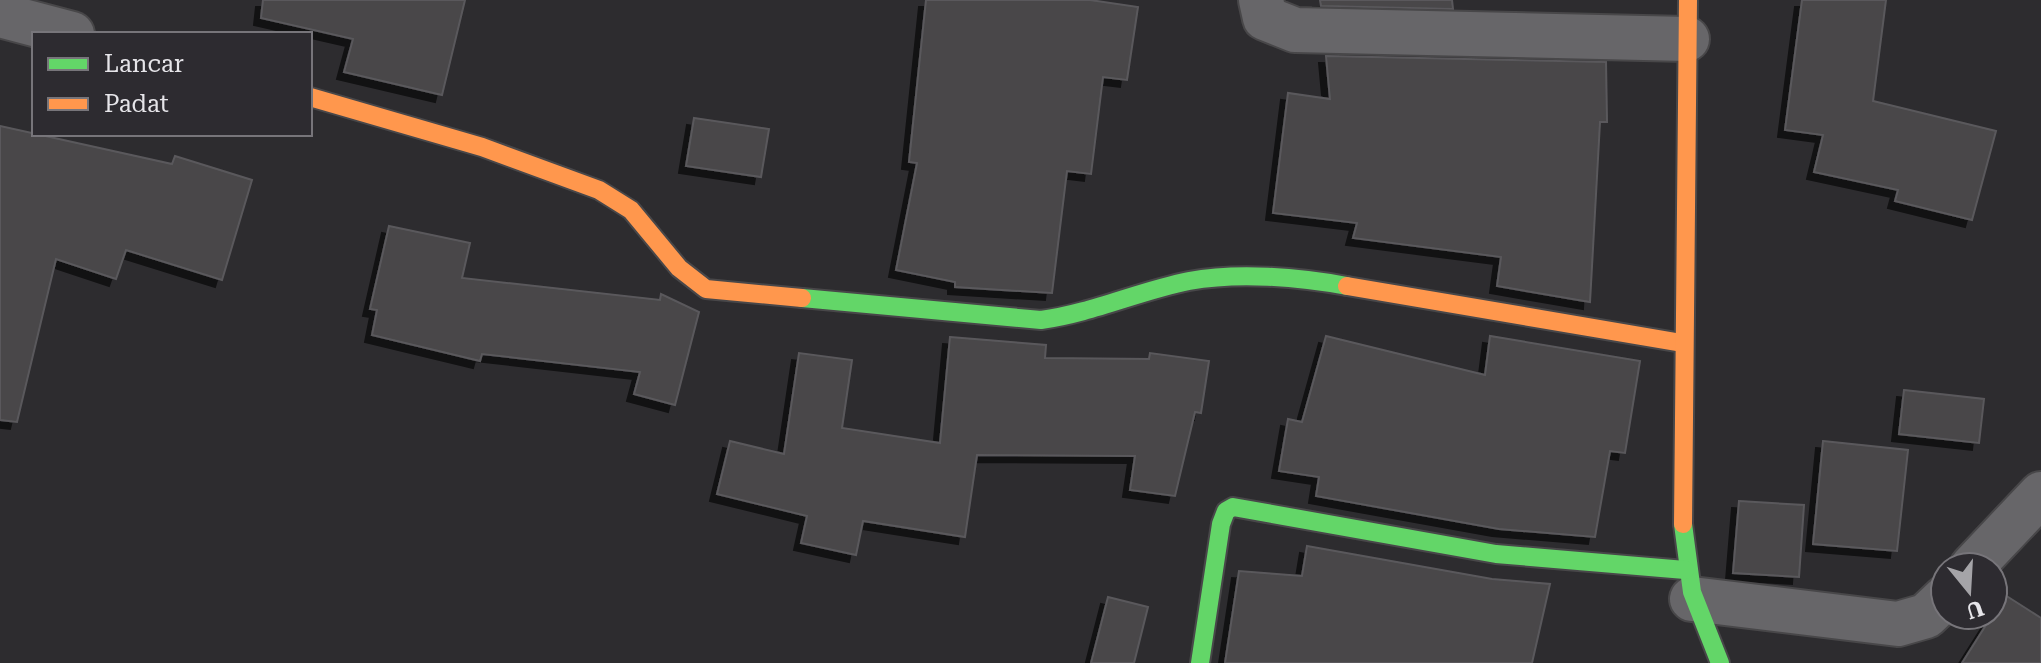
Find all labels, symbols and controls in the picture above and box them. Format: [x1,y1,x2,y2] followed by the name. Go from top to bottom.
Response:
[32,32,312,136] legend
[104,50,184,78] text: Lancar
[104,90,169,118] text: Padat
[1929,551,2009,631] north arrow
[1963,595,1987,624] text: U

